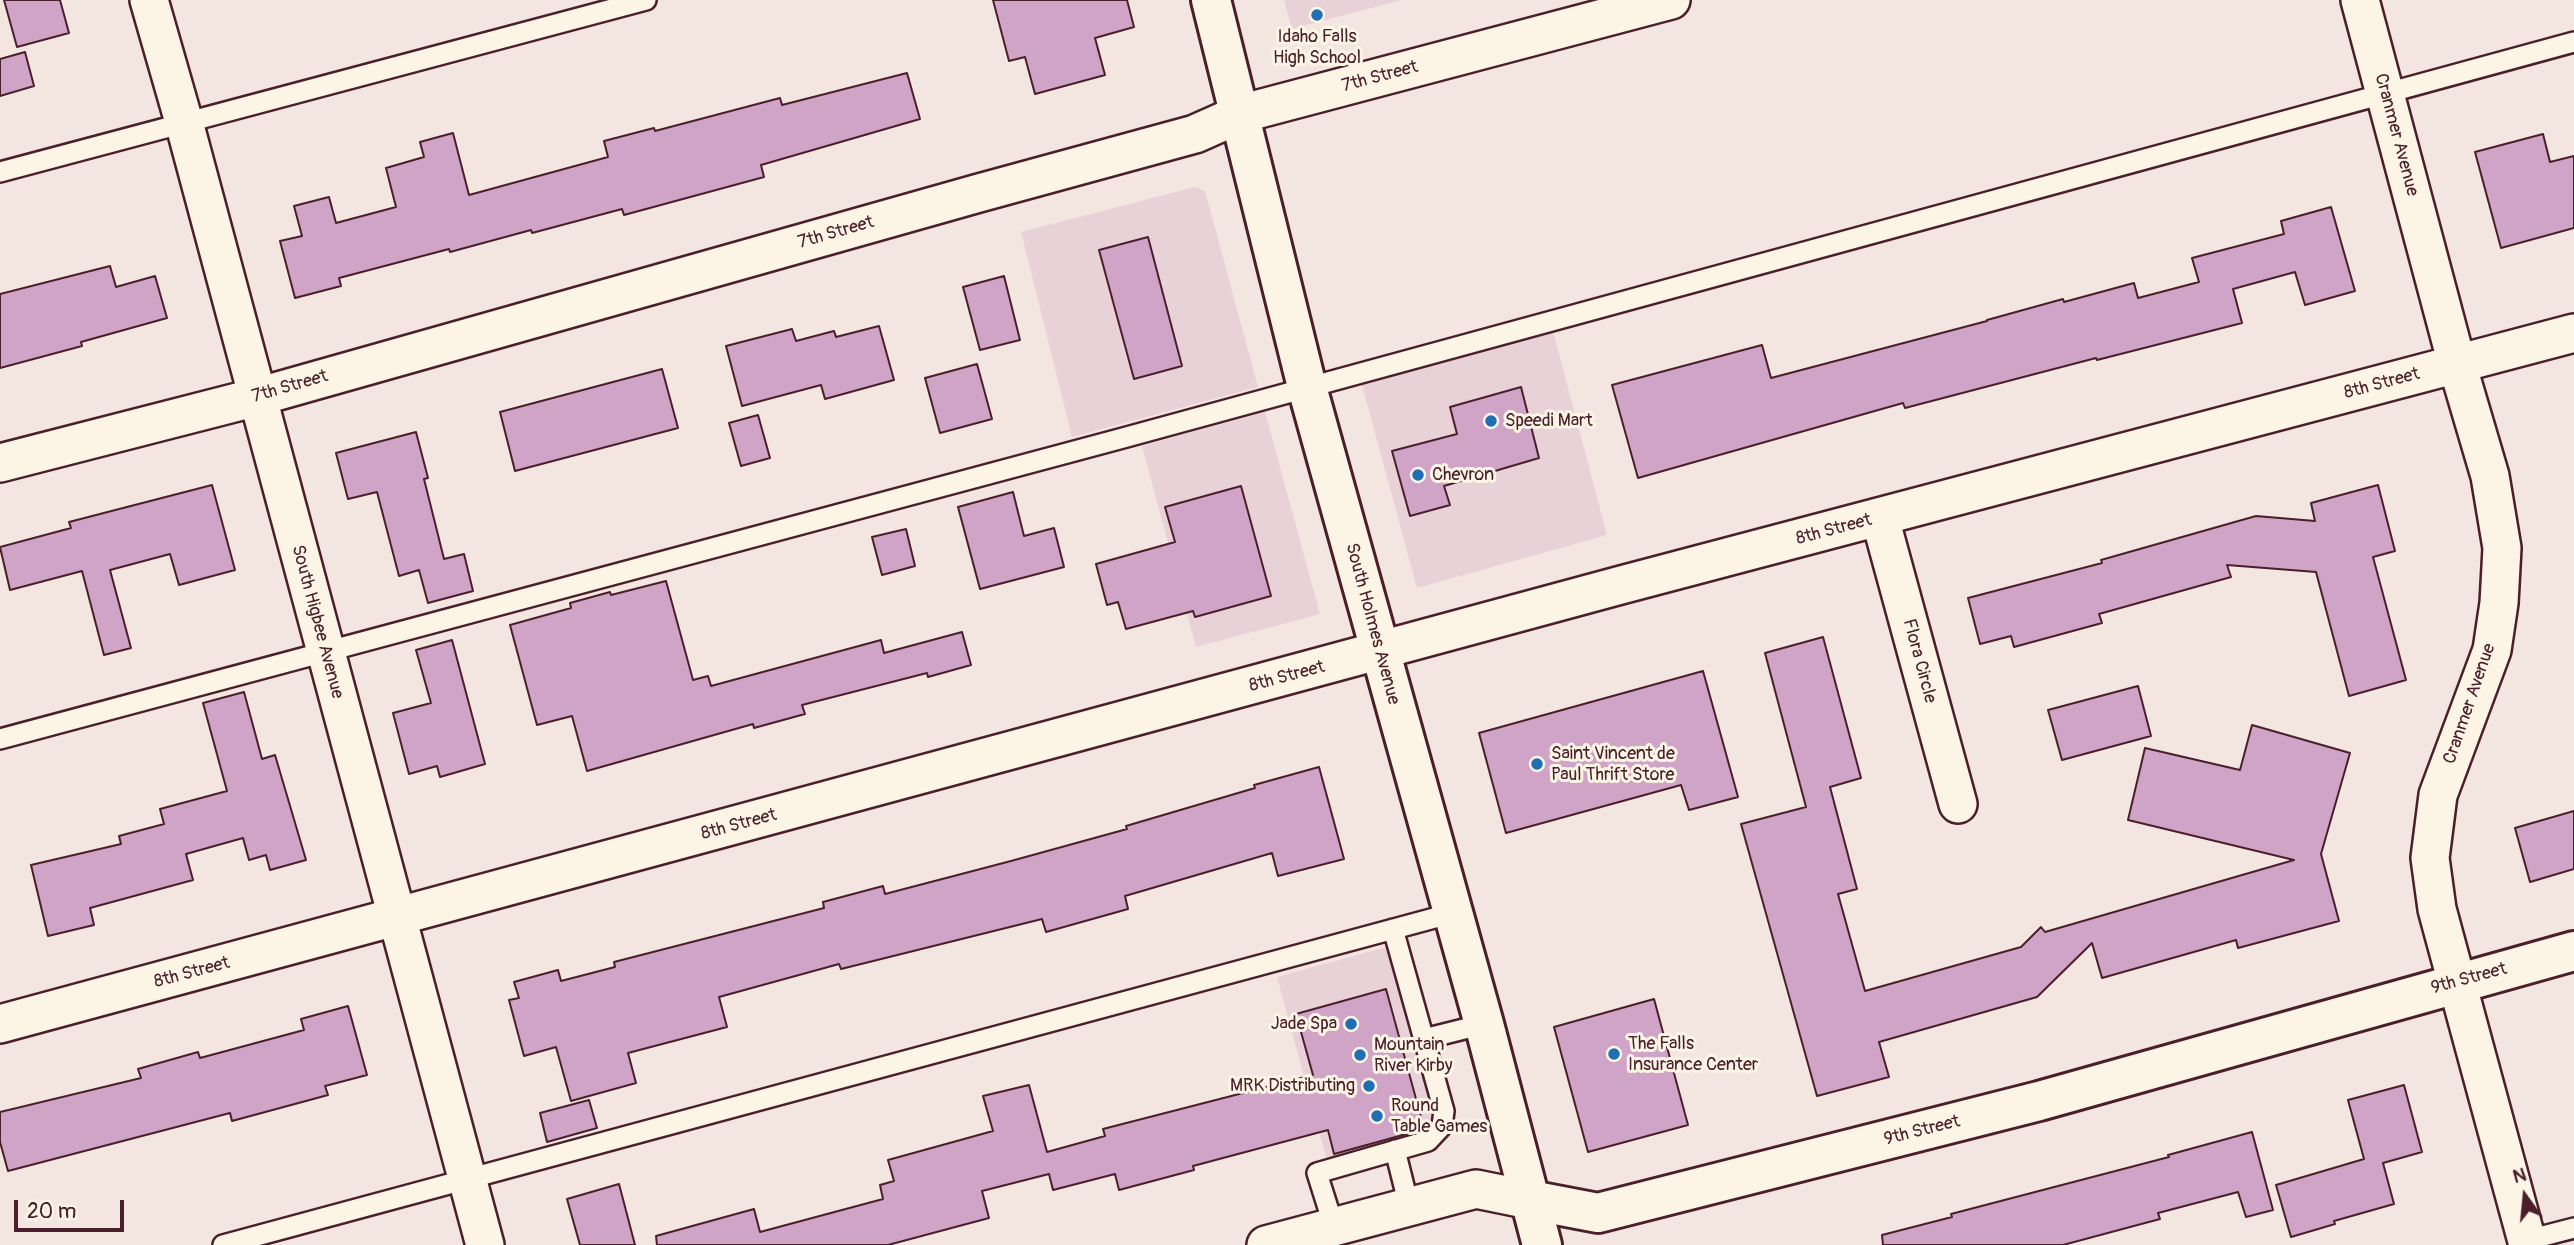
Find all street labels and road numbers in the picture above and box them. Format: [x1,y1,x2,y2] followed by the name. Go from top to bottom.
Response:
[1340,56,1420,98] street label: 7th Street
[2369,71,2423,199] street label: Cranmer Avenue
[796,212,876,254] street label: 7th Street
[2342,364,2422,404] street label: 8th Street
[250,366,330,408] street label: 7th Street
[1794,510,1874,550] street label: 8th Street
[1340,541,1404,707] street label: South Holmes Avenue
[286,543,348,701] street label: South Higbee Avenue
[1897,616,1941,706] street label: Flora Circle
[2439,641,2501,767] street label: Cranmer Avenue
[1247,657,1327,697] street label: 8th Street
[699,805,779,845] street label: 8th Street
[152,953,232,993] street label: 8th Street
[2429,959,2509,999] street label: 9th Street
[1882,1111,1962,1151] street label: 9th Street

